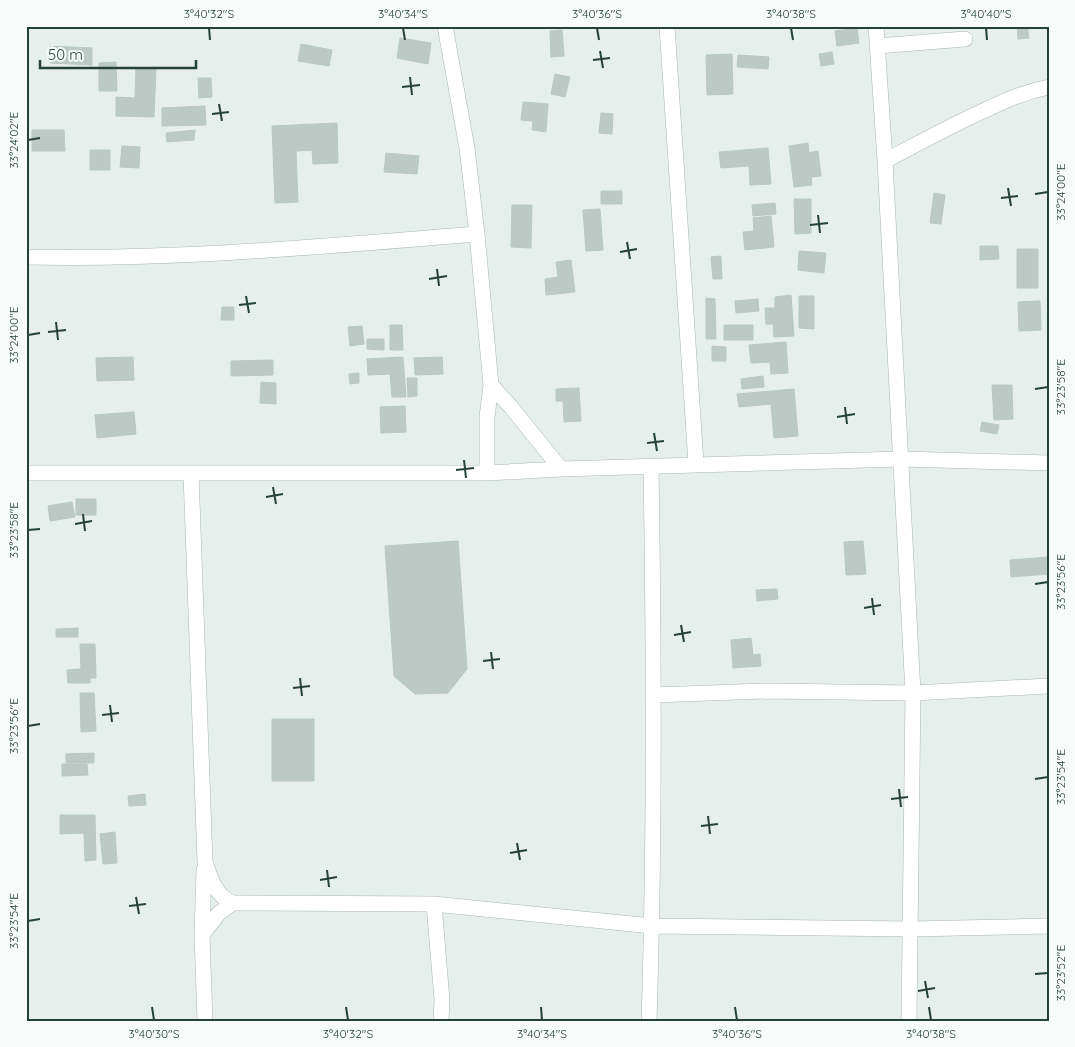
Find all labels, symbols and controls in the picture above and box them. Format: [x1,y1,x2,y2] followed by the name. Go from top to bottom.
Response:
[184,6,234,21] text: 3°40'32"S
[378,6,428,21] text: 3°40'34"S
[572,6,622,21] text: 3°40'36"S
[766,6,816,21] text: 3°40'38"S
[961,6,1012,21] text: 3°40'40"S
[40,38,196,70] scale bar
[48,45,83,64] text: 50 m
[6,111,21,168] text: 33°24'02"E
[1053,163,1068,221] text: 33°24'00"E
[6,306,21,364] text: 33°24'00"E
[1053,359,1068,415] text: 33°23'58"E
[6,502,21,558] text: 33°23'58"E
[1053,554,1068,610] text: 33°23'56"E
[6,698,21,754] text: 33°23'56"E
[1053,749,1068,805] text: 33°23'54"E
[6,893,21,949] text: 33°23'54"E
[1053,945,1068,1001] text: 33°23'52"E
[129,1026,180,1041] text: 3°40'30"S
[323,1026,373,1041] text: 3°40'32"S
[517,1026,567,1041] text: 3°40'34"S
[712,1026,762,1041] text: 3°40'36"S
[906,1026,956,1041] text: 3°40'38"S

